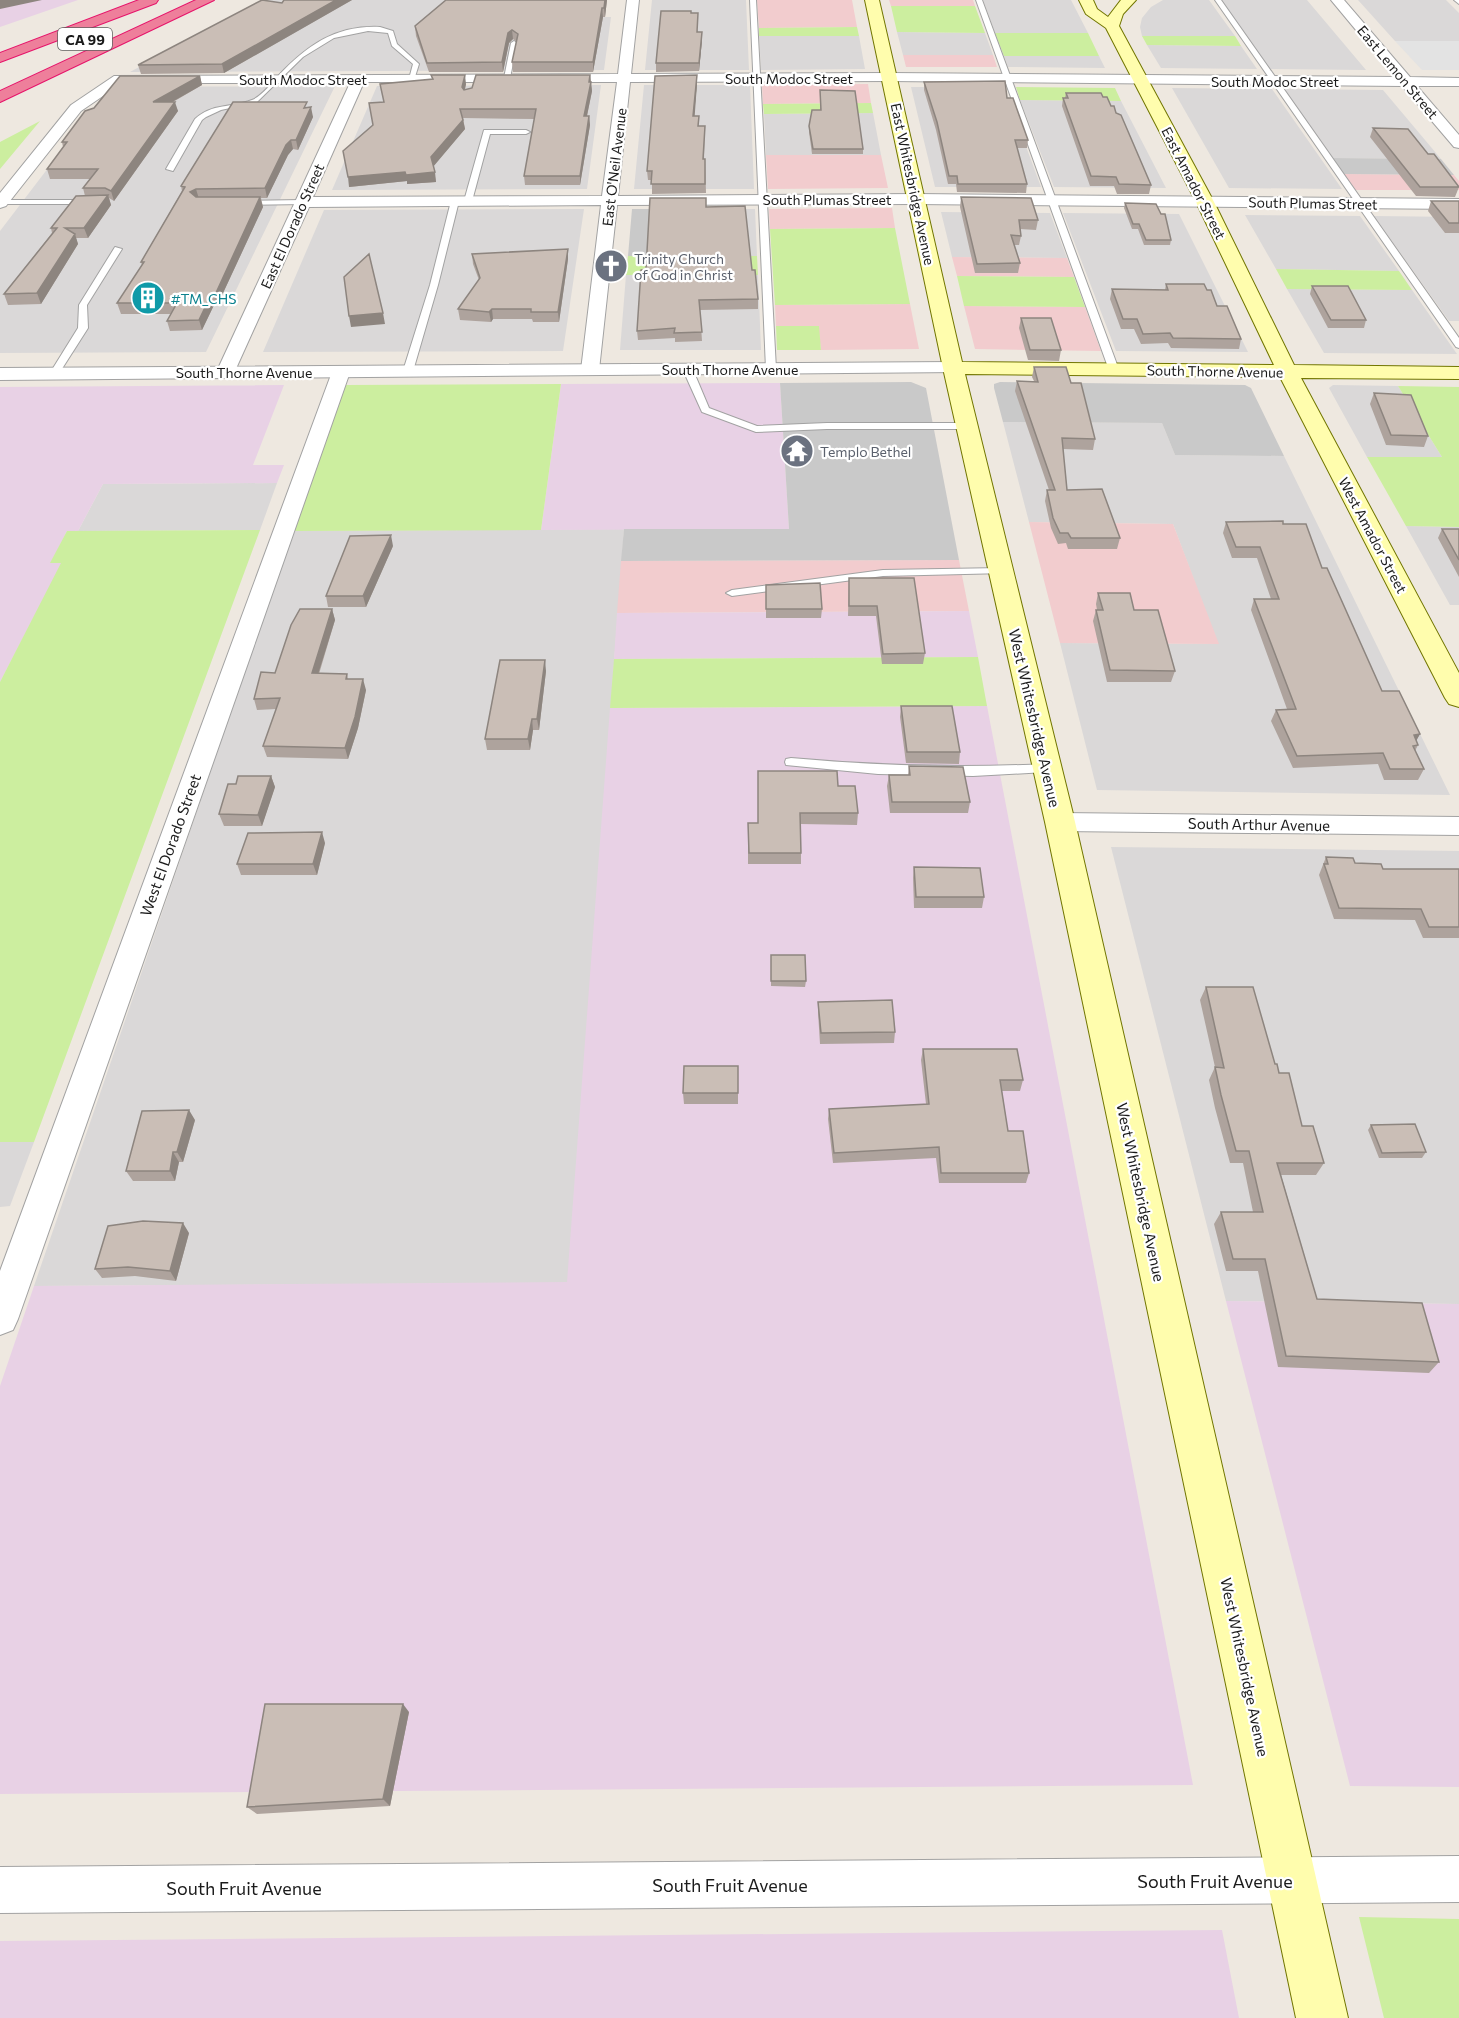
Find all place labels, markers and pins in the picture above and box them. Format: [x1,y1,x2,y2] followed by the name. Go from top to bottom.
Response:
[593,248,629,284] church icon: Trinity Church of God in Christ
[634,250,733,283] place label: Trinity Church of God in Christ
[130,280,166,316] building icon: #TM_CHS
[171,290,236,307] place label: #TM_CHS
[779,433,815,469] temple icon: Templo Bethel
[820,443,911,460] place label: Templo Bethel

